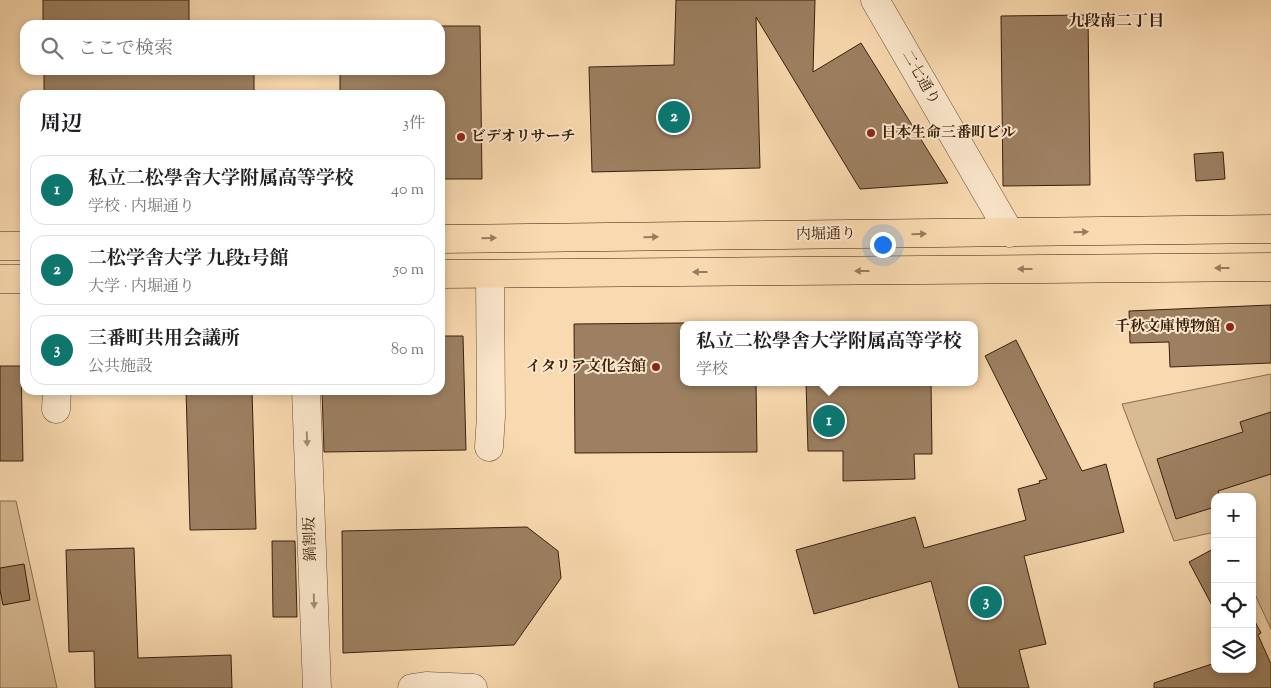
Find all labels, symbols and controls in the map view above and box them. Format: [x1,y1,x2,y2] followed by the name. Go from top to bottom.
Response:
[1068,11,1164,34] district label: 九段南二丁目
[20,20,445,75] search box
[38,34,66,62] icon: search
[78,36,173,63] text: ここで検索
[896,47,944,109] street label: 二七通り
[658,98,690,136] pin: 2
[40,110,82,140] text: 周辺
[403,113,425,136] text: 3件
[881,123,1016,144] place label: 日本生命三番町ビル
[471,127,575,148] place label: ビデオリサーチ
[865,127,877,139] marker: 日本生命三番町ビル
[455,131,467,143] marker: ビデオリサーチ
[88,166,354,193] text: 私立二松學舎大学附属高等学校
[54,179,60,202] text: 1
[391,179,424,202] text: 40 m
[88,196,195,219] text: 学校 · 内堀通り
[796,224,856,246] street label: 内堀通り
[1073,228,1089,236] one-way arrow
[911,230,927,238] one-way arrow
[870,232,896,258] your location
[643,233,659,241] one-way arrow
[481,234,497,242] one-way arrow
[88,246,289,273] text: 二松学舎大学 九段1号館
[53,259,61,282] text: 2
[393,259,424,282] text: 50 m
[1214,264,1230,272] one-way arrow
[1017,266,1033,274] one-way arrow
[854,267,870,275] one-way arrow
[692,268,708,276] one-way arrow
[88,276,195,299] text: 大学 · 内堀通り
[1115,317,1220,338] place label: 千秋文庫博物館
[680,321,978,386] popup
[1224,321,1236,333] marker: 千秋文庫博物館
[88,326,240,353] text: 三番町共用会議所
[696,329,962,356] text: 私立二松學舎大学附属高等学校
[54,339,60,362] text: 3
[391,339,424,362] text: 80 m
[88,356,152,379] text: 公共施設
[526,357,646,378] place label: イタリア文化会館
[696,359,728,382] text: 学校
[650,361,662,373] marker: イタリア文化会館
[813,402,845,440] pin: 1
[304,431,312,447] one-way arrow
[1211,493,1256,673] map controls
[1211,493,1256,538] button: +
[300,516,322,562] street label: 鍋割坂
[1211,538,1256,583] button: −
[970,583,1002,621] pin: 3
[1211,583,1256,628] button: locate
[310,593,318,609] one-way arrow
[1211,628,1256,673] button: layers

